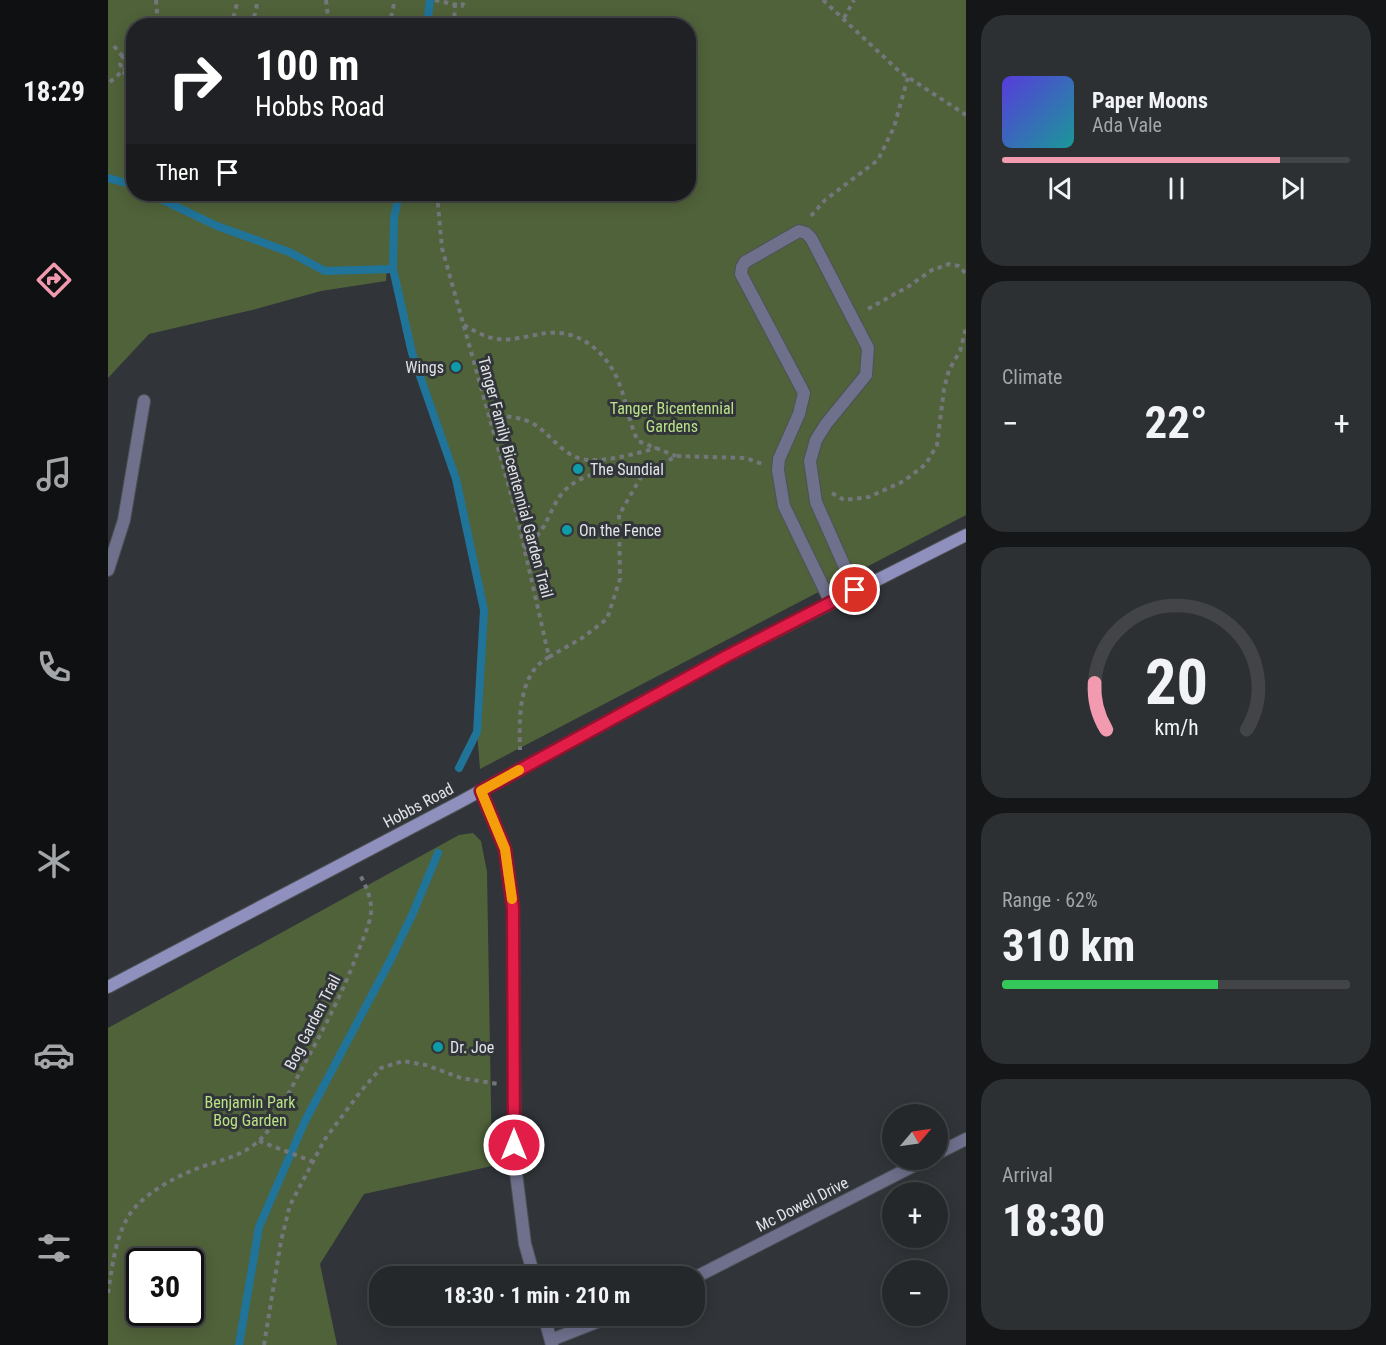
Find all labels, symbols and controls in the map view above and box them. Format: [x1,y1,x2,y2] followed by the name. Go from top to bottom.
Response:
[255,41,360,90] text: 100 m
[156,42,234,120] icon: right
[23,76,85,108] text: 18:29
[1092,88,1208,113] text: Paper Moons
[255,91,385,123] text: Hobbs Road
[1092,113,1162,137] text: Ada Vale
[211,156,244,189] icon: arrive
[156,160,199,185] text: Then
[1044,172,1077,205] icon: previous
[1160,172,1193,205] icon: pause
[1276,172,1309,205] icon: next
[33,259,75,301] icon: directions
[474,355,557,600] street label: Tanger Family Bicentennial Garden Trail
[405,358,444,377] place label: Wings
[449,360,463,374] marker: Wings
[1002,365,1062,389] text: Climate
[1145,396,1208,449] text: 22°
[610,399,734,436] park label: Tanger Bicentennial Gardens
[1002,404,1019,443] text: −
[1334,404,1350,443] text: +
[33,453,75,495] icon: music
[590,460,664,479] place label: The Sundial
[571,462,585,476] marker: The Sundial
[579,521,661,540] place label: On the Fence
[560,523,574,537] marker: On the Fence
[829,564,880,615] pin
[838,573,871,606] icon: arrive
[33,646,75,688] icon: phone
[1144,646,1208,719] text: 20
[1154,715,1198,740] text: km/h
[380,779,457,832] street label: Hobbs Road
[33,840,75,882] icon: climate
[1002,888,1098,912] text: Range · 62%
[1002,919,1135,972] text: 310 km
[280,972,345,1073] street label: Bog Garden Trail
[33,1034,75,1076] icon: car
[450,1038,494,1057] place label: Dr. Joe
[431,1040,445,1054] marker: Dr. Joe
[205,1093,296,1130] park label: Benjamin Park Bog Garden
[882,1104,948,1170] north arrow
[882,1104,948,1326] map controls
[482,1113,546,1177] position arrow
[1002,1163,1053,1187] text: Arrival
[753,1173,852,1236] street label: Mc Dowell Drive
[882,1182,948,1248] button: +
[1002,1194,1105,1247] text: 18:30
[33,1227,75,1269] icon: filters
[126,1248,204,1326] speed limit sign: 30
[882,1260,948,1326] button: −
[444,1283,630,1308] text: 18:30 · 1 min · 210 m

